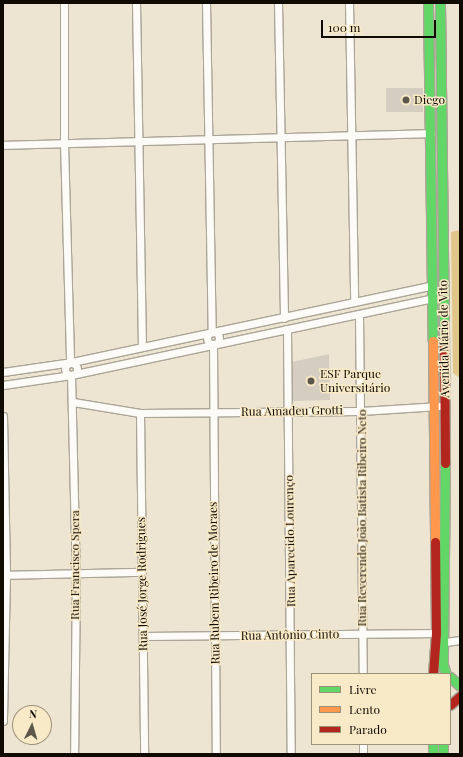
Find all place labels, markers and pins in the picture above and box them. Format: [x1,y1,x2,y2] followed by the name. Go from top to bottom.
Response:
[414,93,445,107] place label: Diego
[401,95,411,105] marker: Diego
[320,367,390,395] place label: ESF Parque Universitário
[305,375,317,387] marker: ESF Parque Universitário

